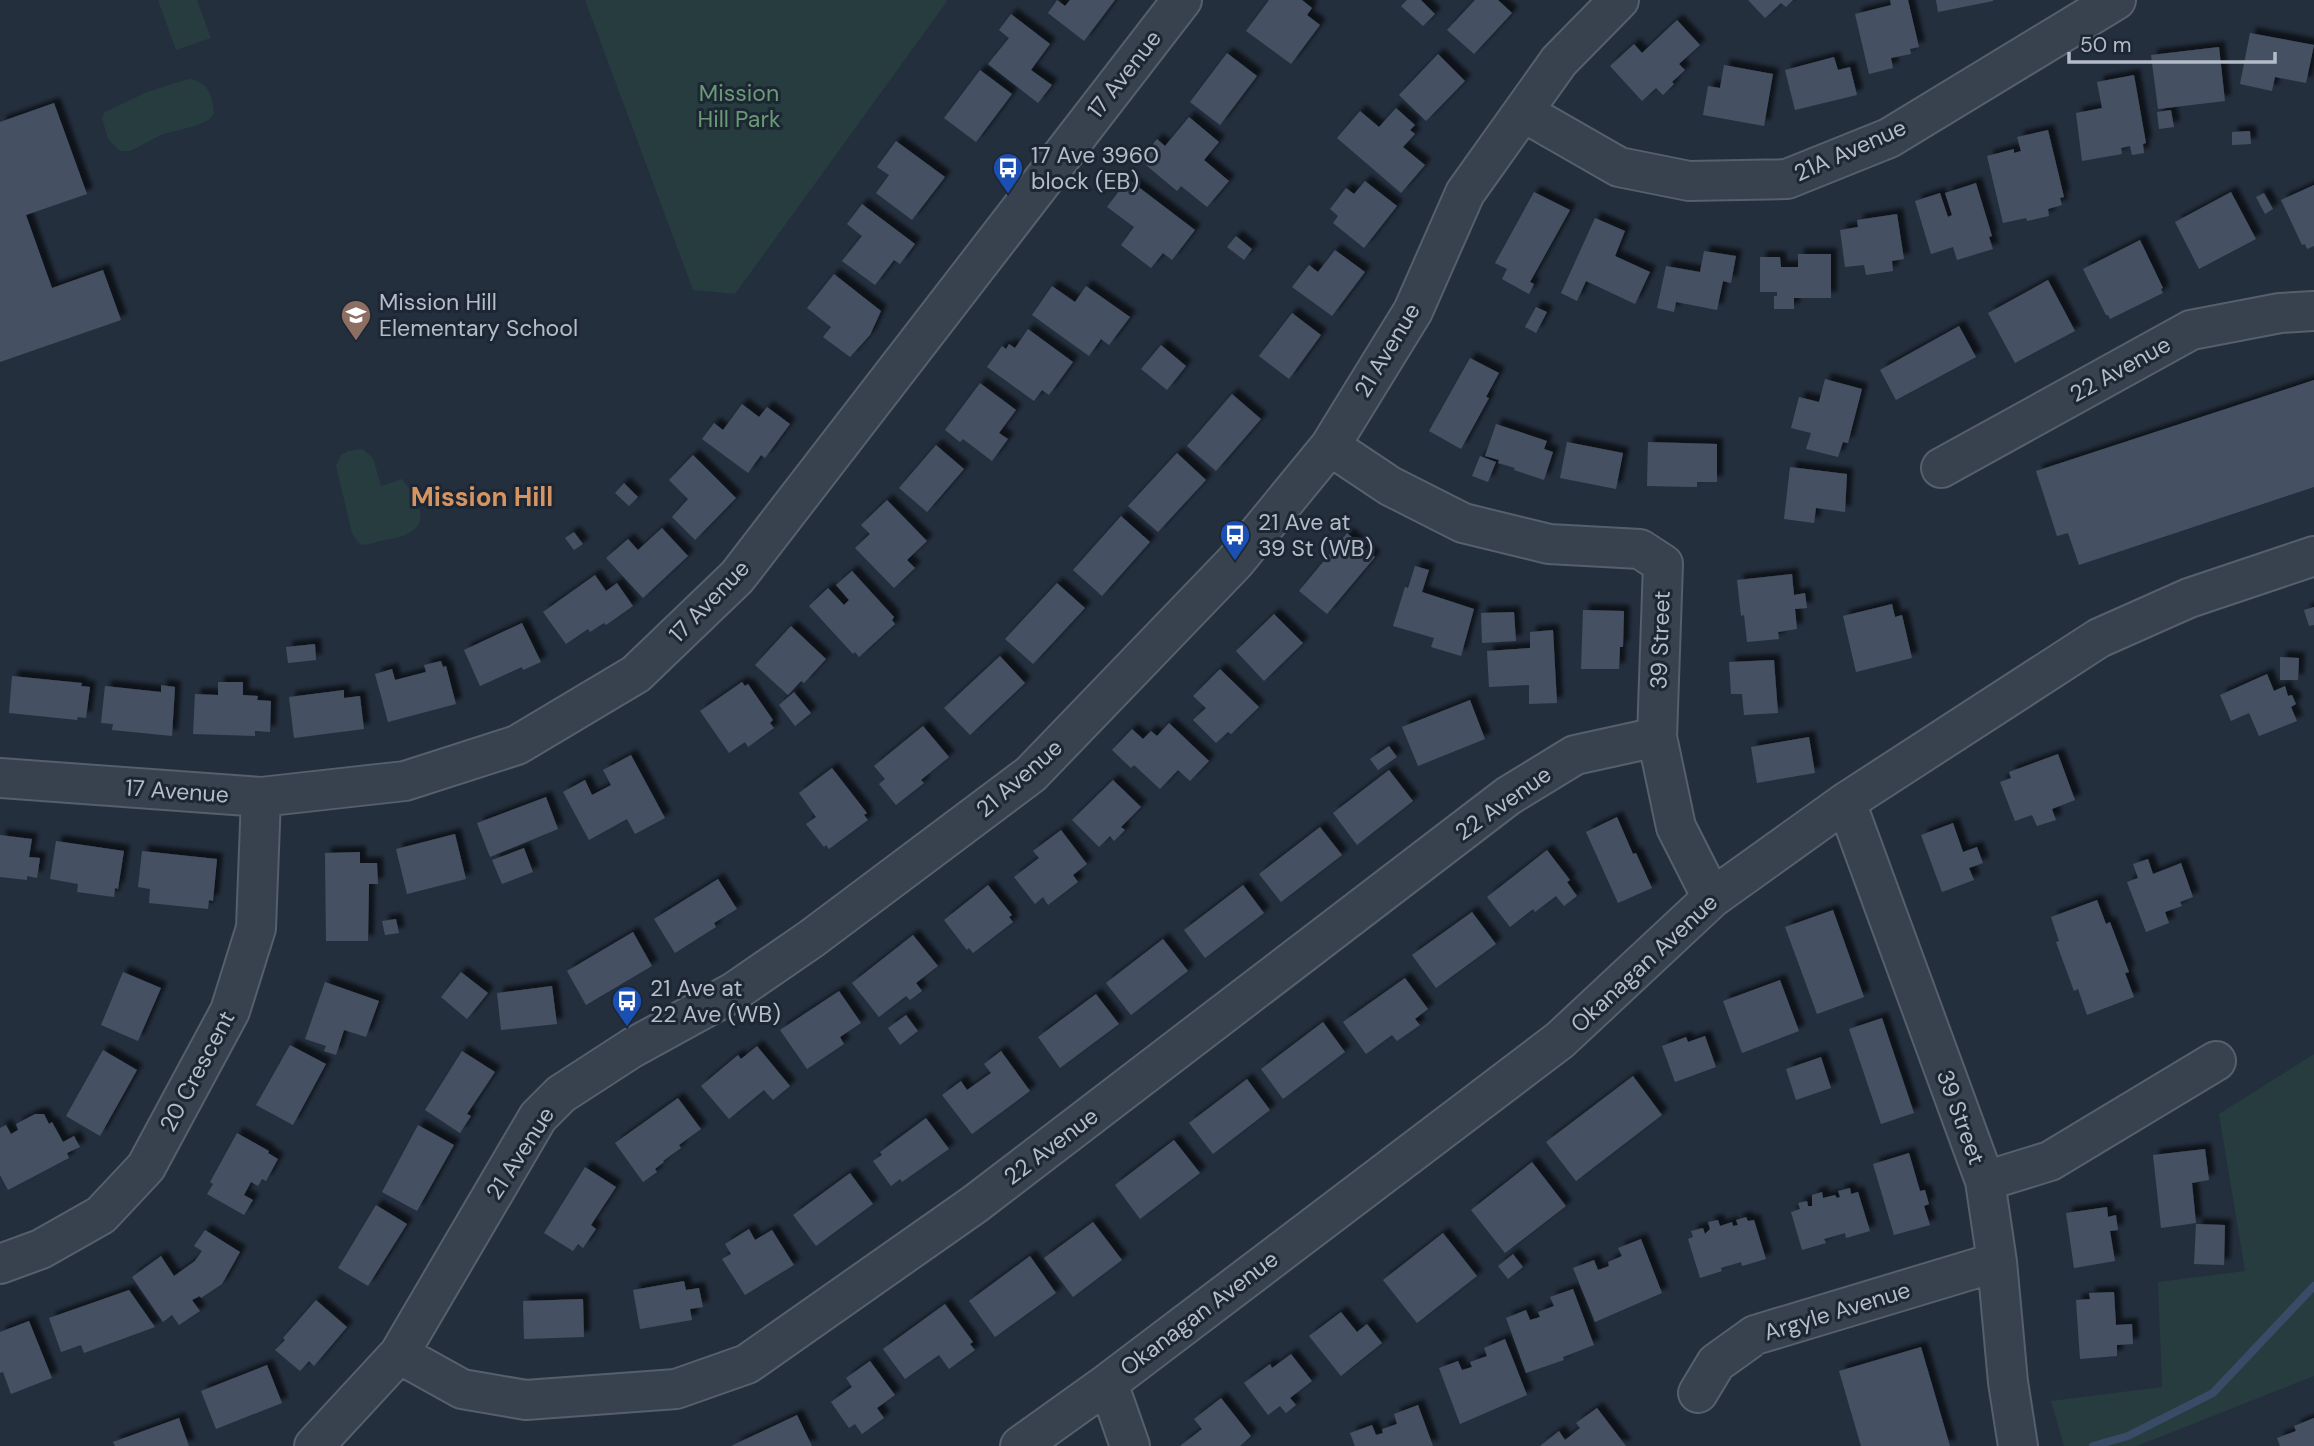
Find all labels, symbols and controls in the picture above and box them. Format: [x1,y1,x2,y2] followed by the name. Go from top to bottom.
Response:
[2069,21,2276,65] scale bar
[1080,24,1168,124] street label: 17 Avenue
[2080,31,2131,59] text: 50 m
[698,78,781,134] park label: Mission Hill Park
[1789,112,1911,188] street label: 21A Avenue
[1031,140,1159,196] place label: 17 Ave 3960 block (EB)
[991,151,1025,195] bus stop icon: 17 Ave 3960 block (EB)
[379,287,578,343] place label: Mission Hill Elementary School
[1347,297,1427,403] street label: 21 Avenue
[339,298,373,342] school or university icon: Mission Hill Elementary School
[2064,329,2176,409] street label: 22 Avenue
[411,480,553,514] district label: Mission Hill
[1258,507,1373,563] place label: 21 Ave at 39 St (WB)
[1218,518,1252,562] bus stop icon: 21 Ave at 39 St (WB)
[662,553,756,649] street label: 17 Avenue
[1643,590,1677,690] street label: 39 Street
[970,732,1068,824] street label: 21 Avenue
[1449,759,1557,847] street label: 22 Avenue
[124,772,230,810] street label: 17 Avenue
[1564,887,1724,1039] street label: Okanagan Avenue
[650,973,781,1029] place label: 21 Ave at 22 Ave (WB)
[610,984,644,1028] bus stop icon: 21 Ave at 22 Ave (WB)
[153,1005,241,1137] street label: 20 Crescent
[1930,1066,1992,1168] street label: 39 Street
[479,1101,561,1205] street label: 21 Avenue
[998,1101,1104,1191] street label: 22 Avenue
[1114,1244,1284,1382] street label: Okanagan Avenue
[1760,1274,1914,1348] street label: Argyle Avenue

